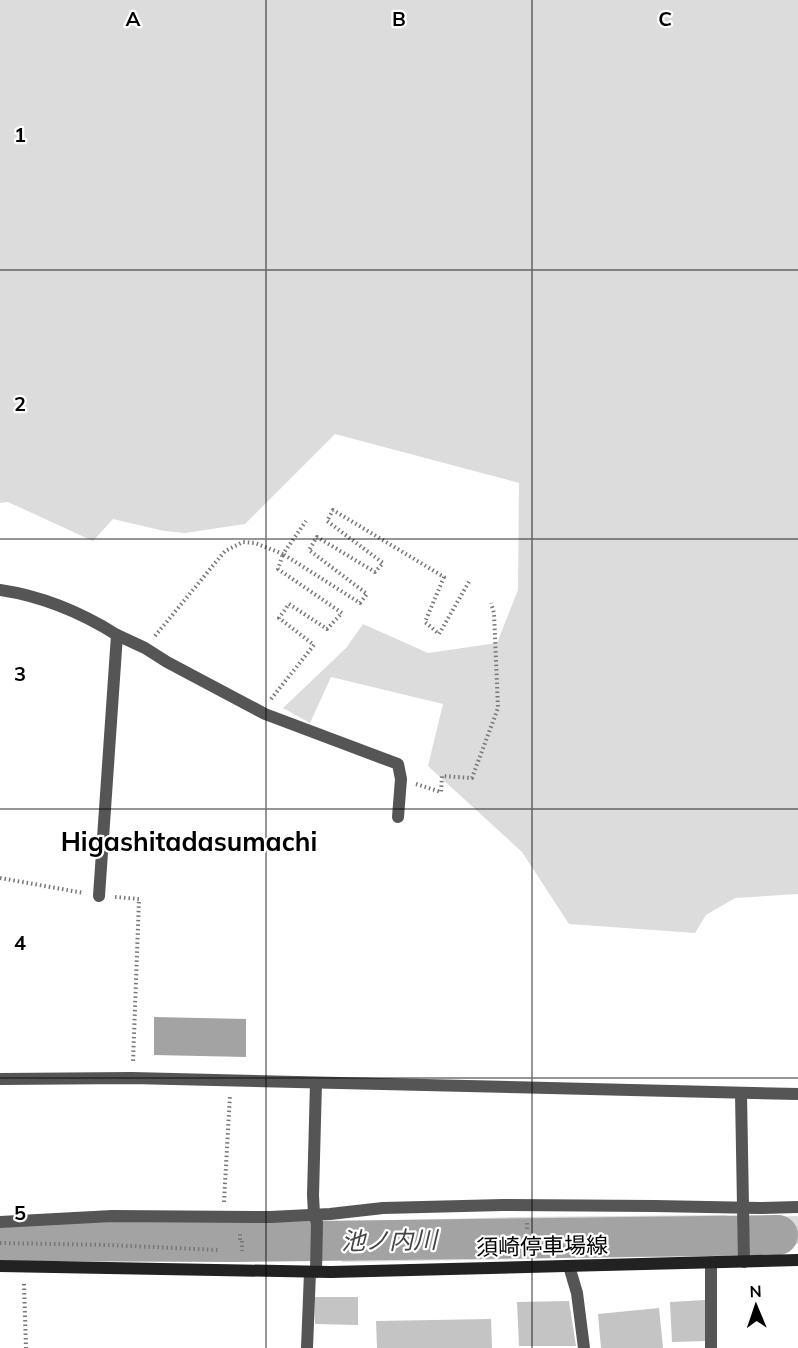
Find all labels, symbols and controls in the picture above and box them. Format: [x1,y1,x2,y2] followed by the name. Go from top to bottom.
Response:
[126,6,141,31] text: A
[392,6,406,31] text: B
[658,6,672,31] text: C
[14,122,26,147] text: 1
[14,391,26,416] text: 2
[14,661,26,686] text: 3
[61,825,317,858] district label: Higashitadasumachi
[14,930,26,955] text: 4
[14,1200,26,1225] text: 5
[341,1224,440,1256] water label: 池ノ内川
[476,1231,608,1261] street label: 須崎停車場線
[726,1276,786,1336] north arrow
[749,1281,762,1301] text: N

